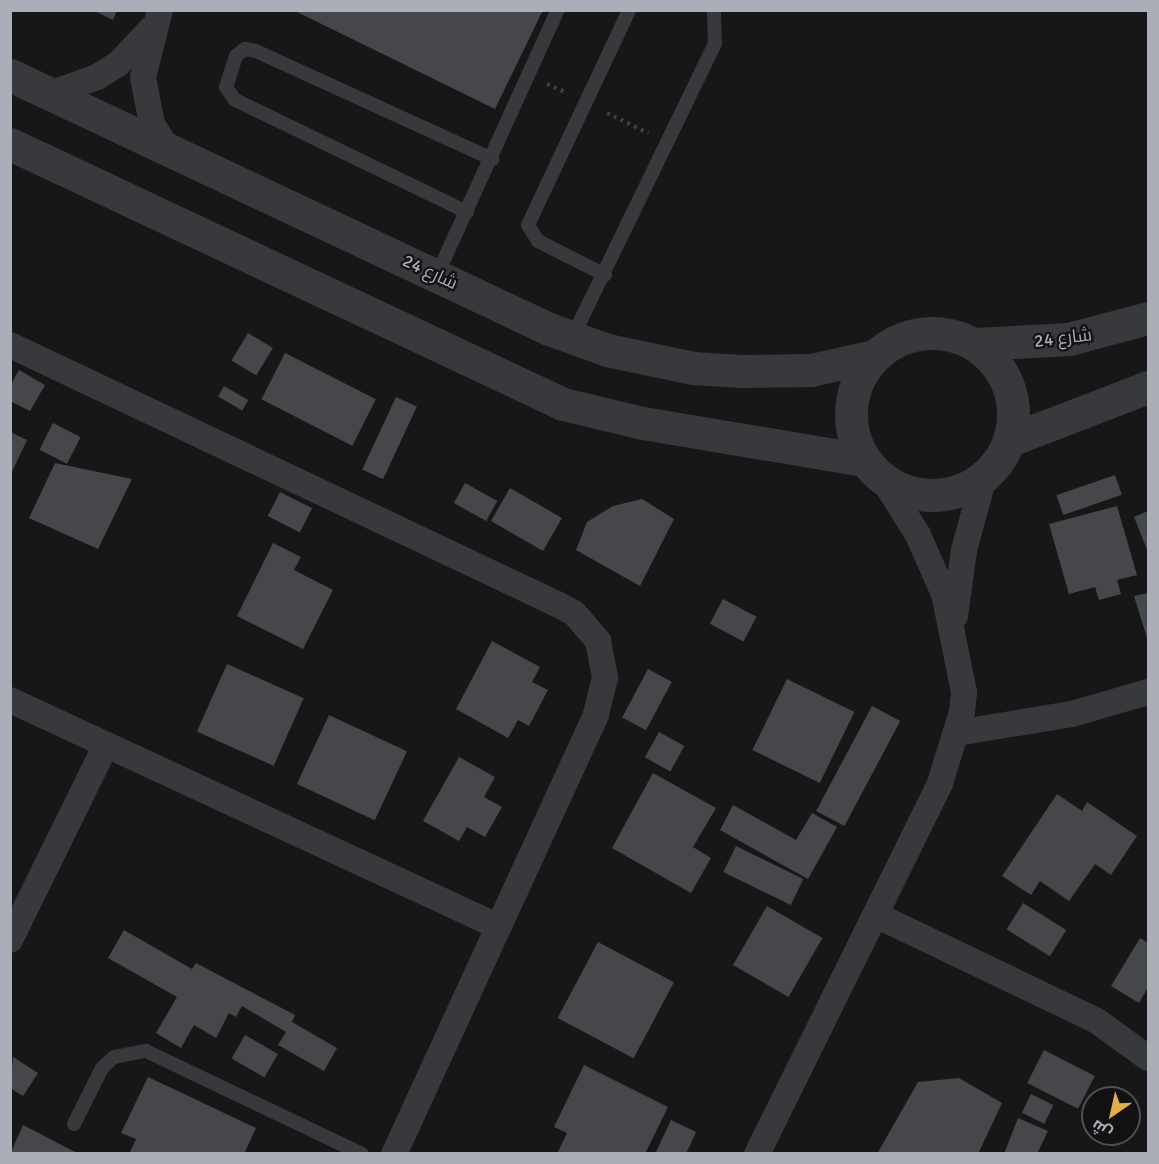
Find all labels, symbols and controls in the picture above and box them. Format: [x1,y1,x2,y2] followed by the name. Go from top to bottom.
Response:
[399,250,461,294] street label: شارع 24
[1033,324,1093,352] street label: شارع 24
[1081,1086,1141,1146] north arrow
[1088,1115,1116,1143] text: ش

